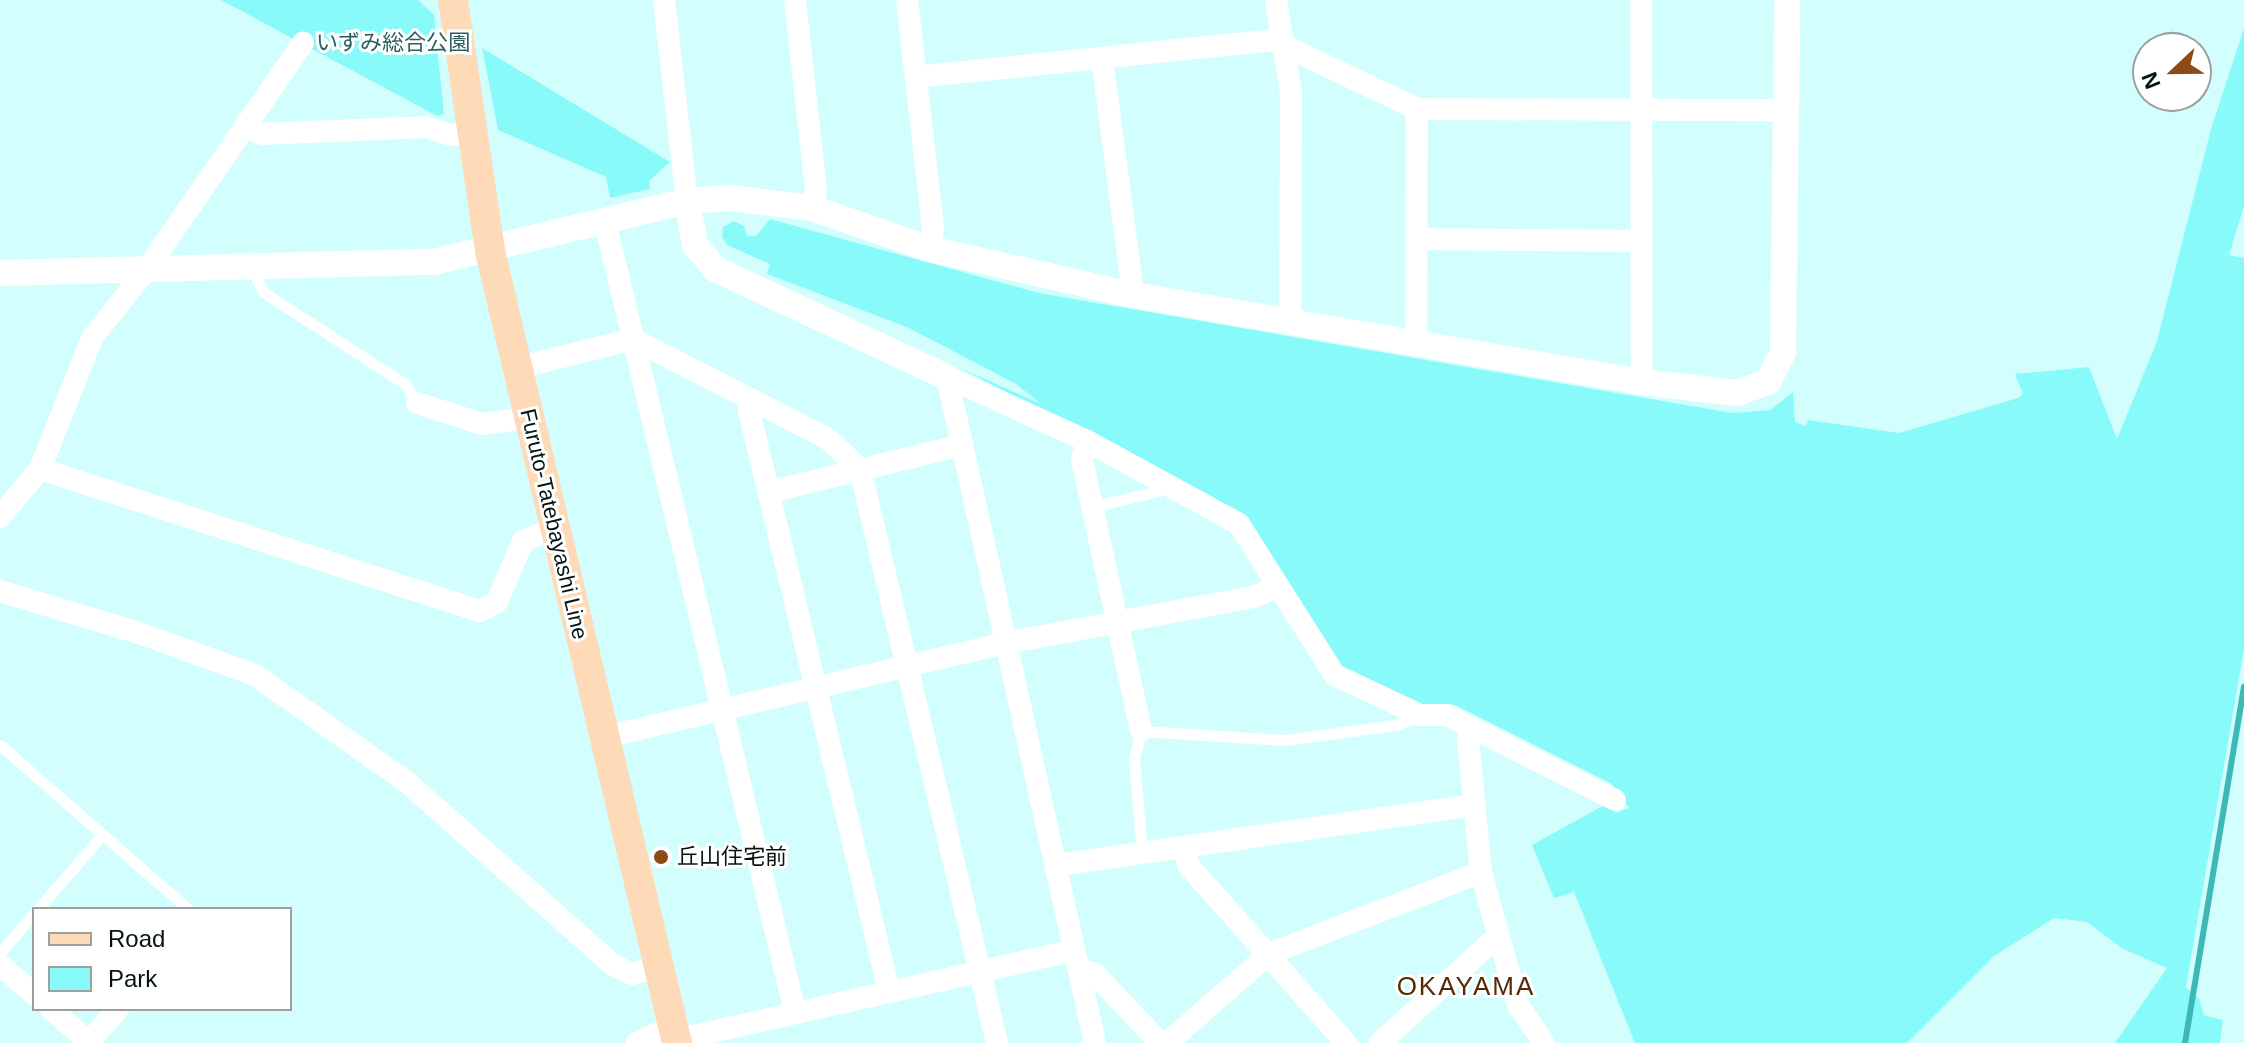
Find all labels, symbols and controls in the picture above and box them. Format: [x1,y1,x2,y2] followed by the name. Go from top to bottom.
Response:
[316,30,470,56] park label: いずみ総合公園
[2132,32,2212,112] north arrow
[2137,68,2166,92] text: N
[515,406,593,642] street label: Furuto-Tatebayashi Line
[677,844,787,870] place label: 丘山住宅前
[652,848,670,866] marker: 丘山住宅前
[32,907,292,1011] legend
[108,925,165,952] text: Road
[108,965,157,992] text: Park
[1397,971,1535,1003] district label: OKAYAMA

